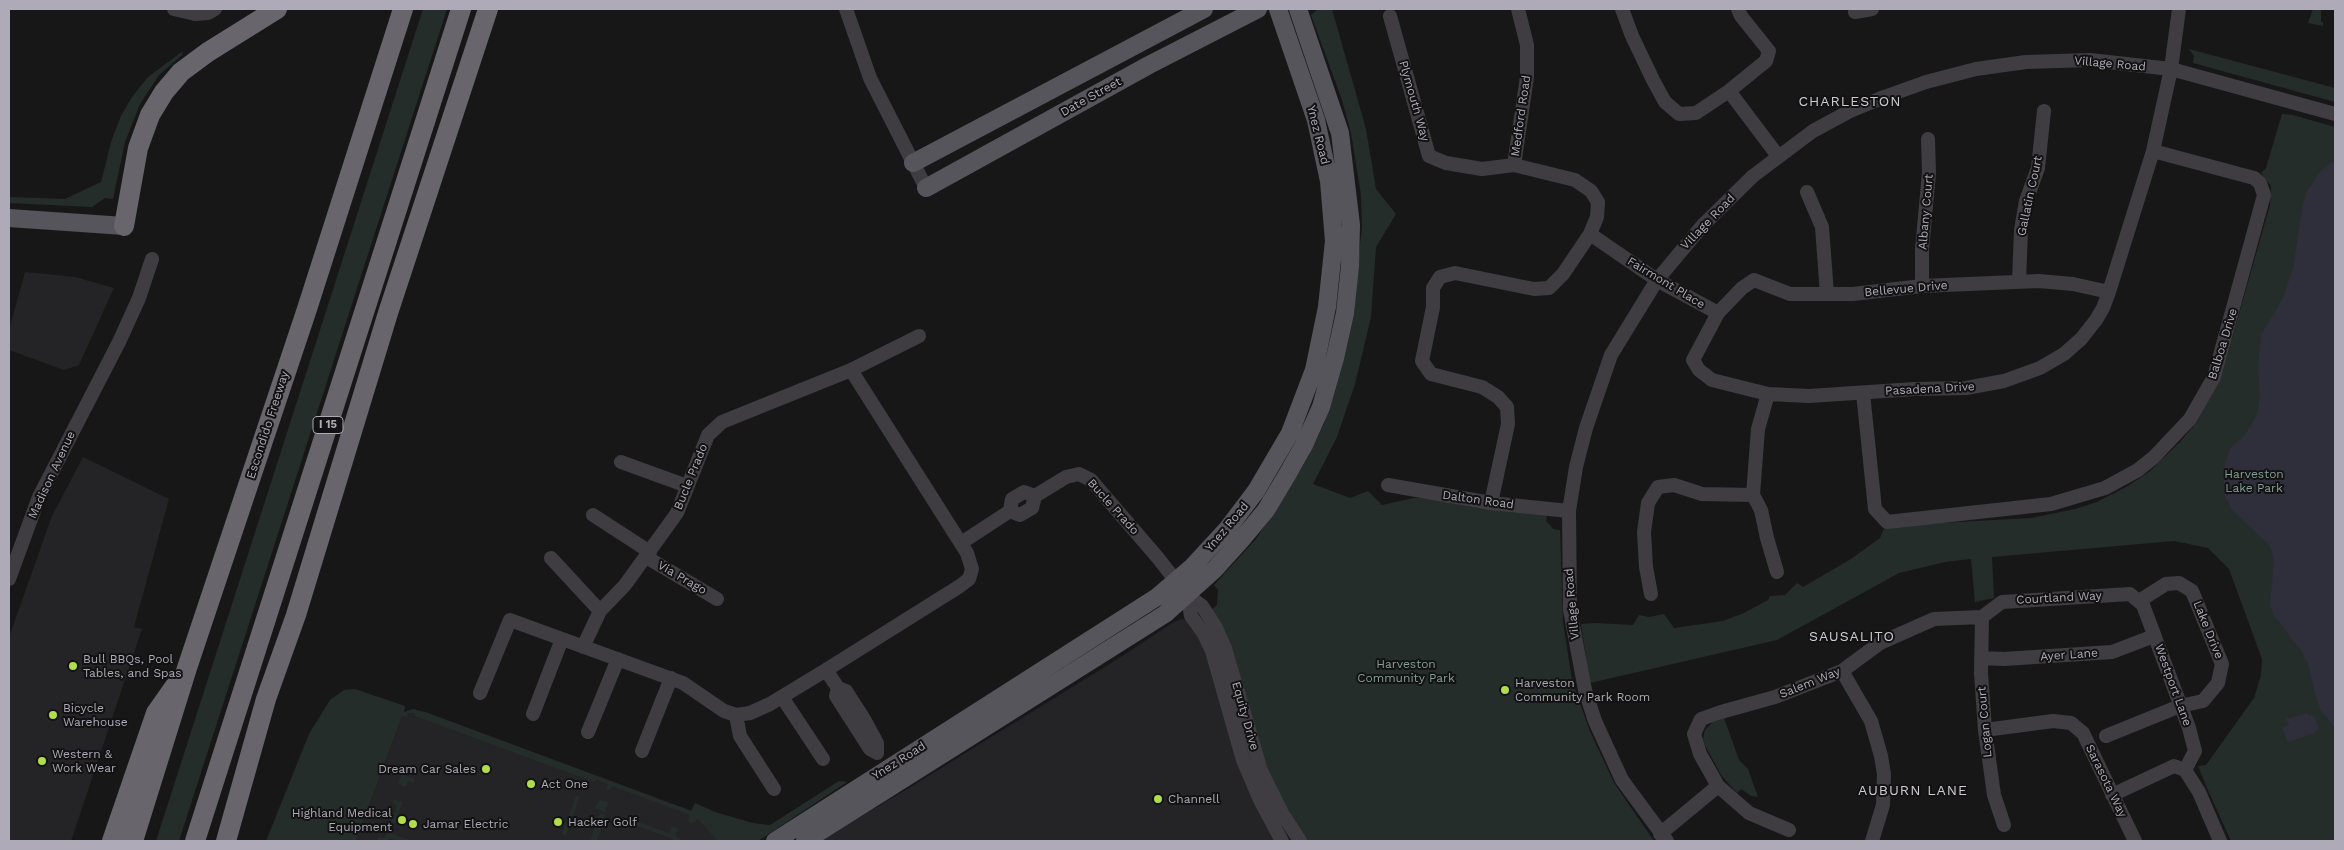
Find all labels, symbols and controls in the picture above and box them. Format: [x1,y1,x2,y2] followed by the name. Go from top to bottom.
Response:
[2074,54,2146,74] street label: Village Road
[1396,59,1432,143] street label: Plymouth Way
[1058,74,1124,120] street label: Date Street
[1508,74,1534,158] street label: Medford Road
[1797,94,1903,110] district label: CHARLESTON
[1304,104,1332,166] street label: Ynez Road
[2014,155,2046,237] street label: Gallatin Court
[1916,174,1936,250] street label: Albany Court
[1678,191,1738,253] street label: Village Road
[1625,254,1707,312] street label: Fairmont Place
[1864,278,1948,300] street label: Bellevue Drive
[2205,307,2241,381] street label: Balboa Drive
[244,369,292,481] street label: Escondido Freeway
[1885,379,1975,399] street label: Pasadena Drive
[313,416,343,434] road number: I 15
[25,429,79,521] street label: Madison Avenue
[671,442,711,512] street label: Bucle Prado
[2224,467,2284,495] park label: Harveston Lake Park
[1084,476,1142,538] street label: Bucle Prado
[1441,488,1515,512] street label: Dalton Road
[1202,499,1252,555] street label: Ynez Road
[655,558,709,598] street label: Via Prago
[1562,568,1582,640] street label: Village Road
[2016,589,2102,607] street label: Courtland Way
[2190,599,2226,661] street label: Lake Drive
[1808,629,1896,645] district label: SAUSALITO
[2152,642,2194,728] street label: Westport Lane
[2040,646,2098,664] street label: Ayer Lane
[83,652,182,680] place label: Bull BBQs, Pool Tables, and Spas
[1357,657,1455,685] park label: Harveston Community Park
[67,660,79,672] marker: Bull BBQs, Pool Tables, and Spas
[1778,664,1842,702] street label: Salem Way
[1515,676,1650,704] place label: Harveston Community Park Room
[1228,680,1262,752] street label: Equity Drive
[1499,684,1511,696] marker: Harveston Community Park Room
[1975,686,1995,758] street label: Logan Court
[63,701,128,729] place label: Bicycle Warehouse
[47,709,59,721] marker: Bicycle Warehouse
[870,739,928,783] street label: Ynez Road
[2082,742,2130,820] street label: Sarasota Way
[52,747,116,775] place label: Western & Work Wear
[36,755,48,767] marker: Western & Work Wear
[378,762,476,776] place label: Dream Car Sales
[480,763,492,775] marker: Dream Car Sales
[541,777,588,791] place label: Act One
[525,778,537,790] marker: Act One
[1857,783,1969,799] district label: AUBURN LANE
[1168,792,1220,806] place label: Channell
[1152,793,1164,805] marker: Channell
[292,806,392,834] place label: Highland Medical Equipment
[396,814,408,826] marker: Highland Medical Equipment
[568,815,637,829] place label: Hacker Golf
[552,816,564,828] marker: Hacker Golf
[423,817,508,831] place label: Jamar Electric
[407,818,419,830] marker: Jamar Electric

